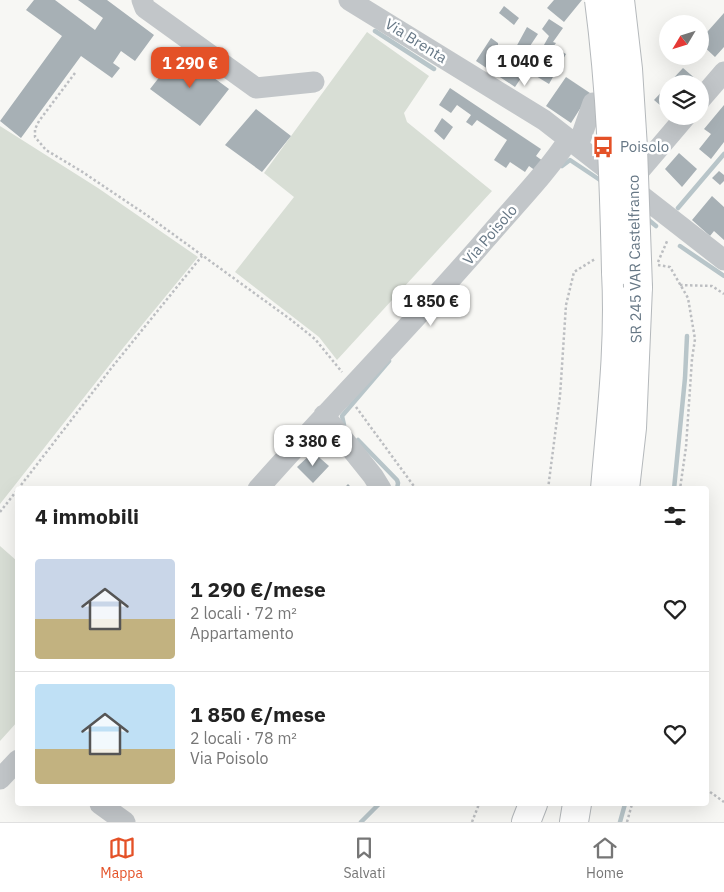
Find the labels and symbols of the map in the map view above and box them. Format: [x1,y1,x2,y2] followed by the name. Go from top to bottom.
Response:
[382,14,451,67] street label: Via Brenta
[659,15,709,65] north arrow
[479,44,571,87] pin: 1 040 €
[144,46,236,89] pin: 1 290 €
[590,134,616,160] bus stop icon: Poisolo
[620,137,669,156] place label: Poisolo
[624,175,645,343] street label: SR 245 VAR Castelfranco
[458,201,521,269] street label: Via Poisolo
[385,284,477,327] pin: 1 850 €
[267,424,359,467] pin: 3 380 €

